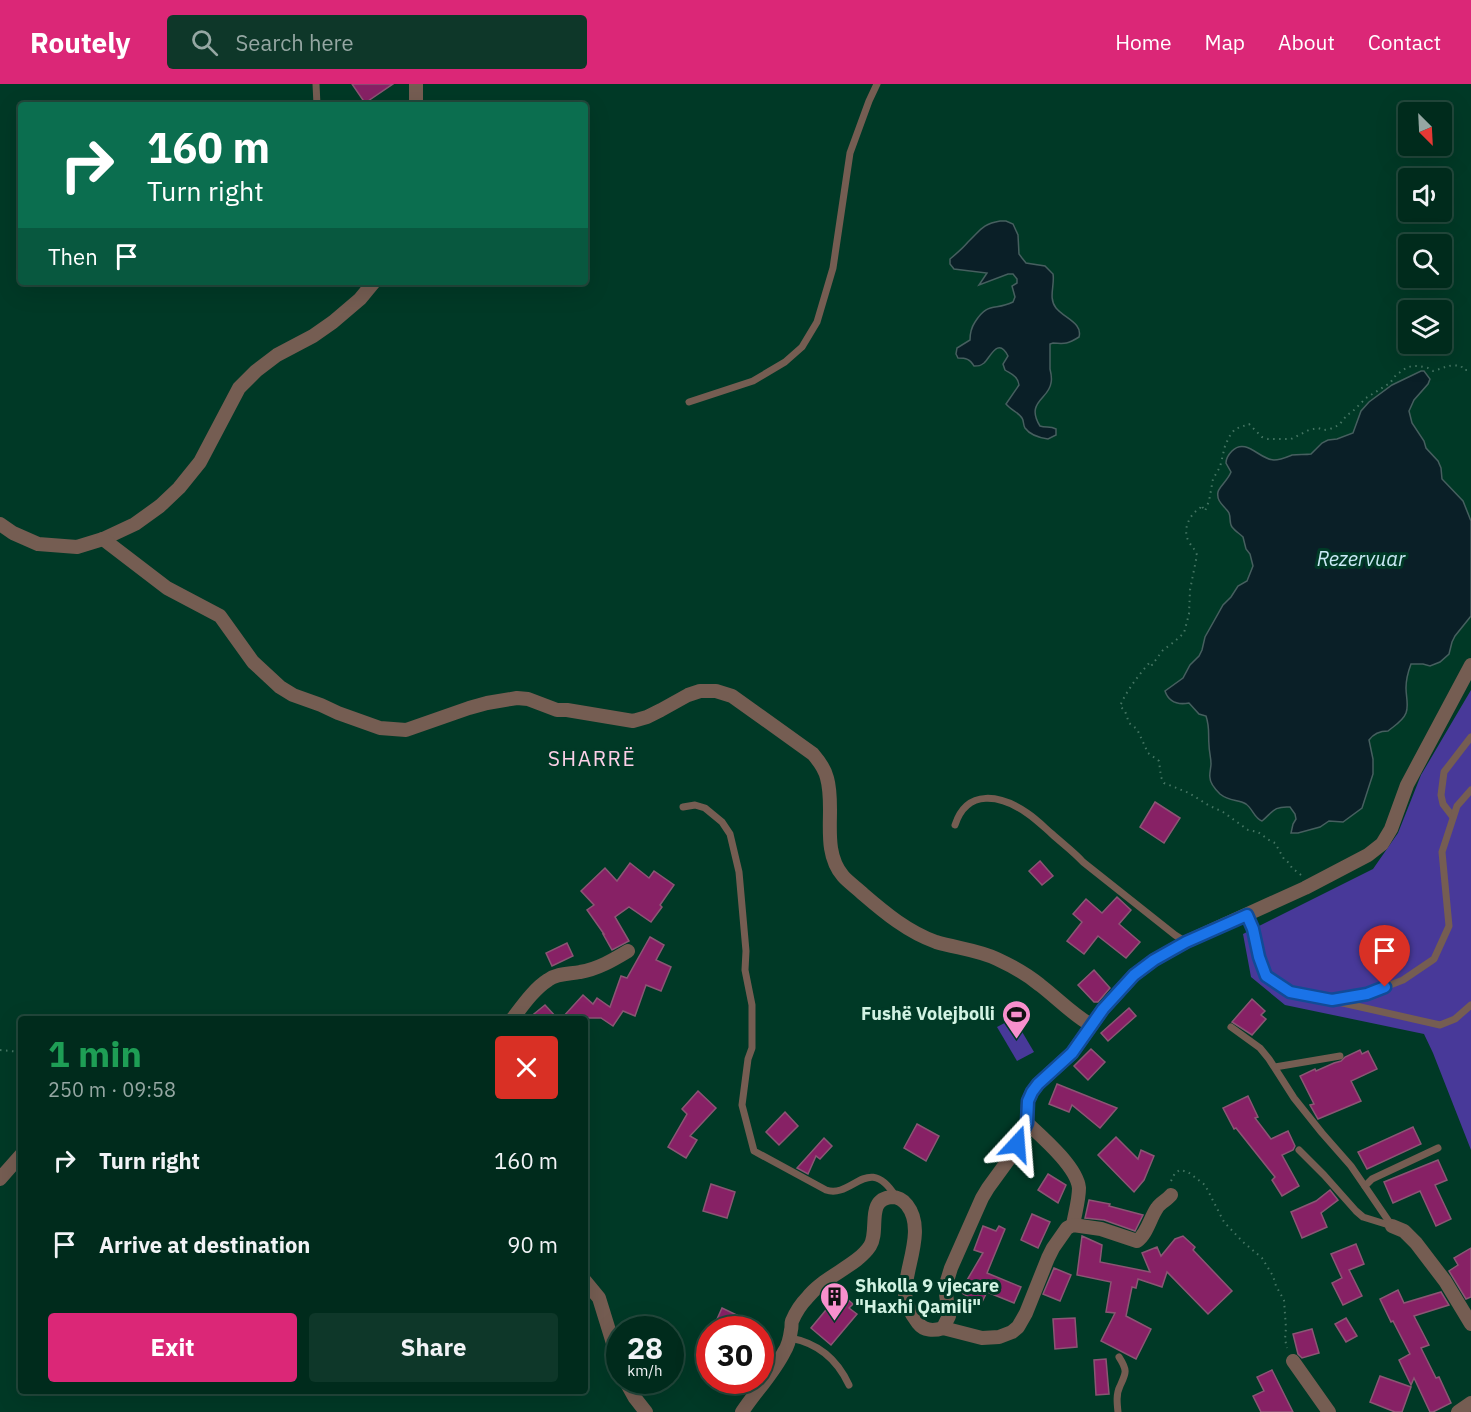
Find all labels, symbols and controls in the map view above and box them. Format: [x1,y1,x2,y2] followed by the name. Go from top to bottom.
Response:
[167,15,587,69] search box
[30,24,131,61] text: Routely
[188,26,221,59] icon: search
[236,28,354,57] text: Search here
[1115,28,1172,56] text: Home
[1205,28,1245,56] text: Map
[1278,28,1335,56] text: About
[1368,28,1441,56] text: Contact
[1398,102,1452,156] north arrow
[1398,102,1452,354] map controls
[147,120,270,175] text: 160 m
[48,126,126,204] icon: right
[1398,168,1452,222] button: sound
[147,173,264,208] text: Turn right
[1398,234,1452,288] button: search
[110,240,143,273] icon: arrive
[48,242,98,271] text: Then
[1398,300,1452,354] button: layers
[1317,545,1406,572] water label: Rezervuar
[548,744,636,772] district label: SHARRË
[1359,925,1410,987] pin
[1368,934,1401,967] icon: arrive
[1000,998,1032,1040] sports icon: Fushë Volejbolli
[861,1002,995,1025] place label: Fushë Volejbolli
[48,1030,142,1077] text: 1 min
[495,1036,558,1099] button: close
[48,1076,176,1103] text: 250 m · 09:58
[985,1112,1049,1176] position arrow
[48,1144,81,1177] icon: right
[99,1146,200,1175] text: Turn right
[494,1146,558,1175] text: 160 m
[48,1228,81,1261] icon: arrive
[99,1230,310,1259] text: Arrive at destination
[507,1230,558,1259] text: 90 m
[855,1274,999,1318] place label: Shkolla 9 vjecare "Haxhi Qamili"
[818,1280,850,1322] building icon: Shkolla 9 vjecare "Haxhi Qamili"
[48,1313,297,1382] button: Exit
[309,1313,558,1382] button: Share
[696,1316,774,1394] speed limit sign: 30
[627,1328,663,1367] text: 28
[627,1361,663,1380] text: km/h

